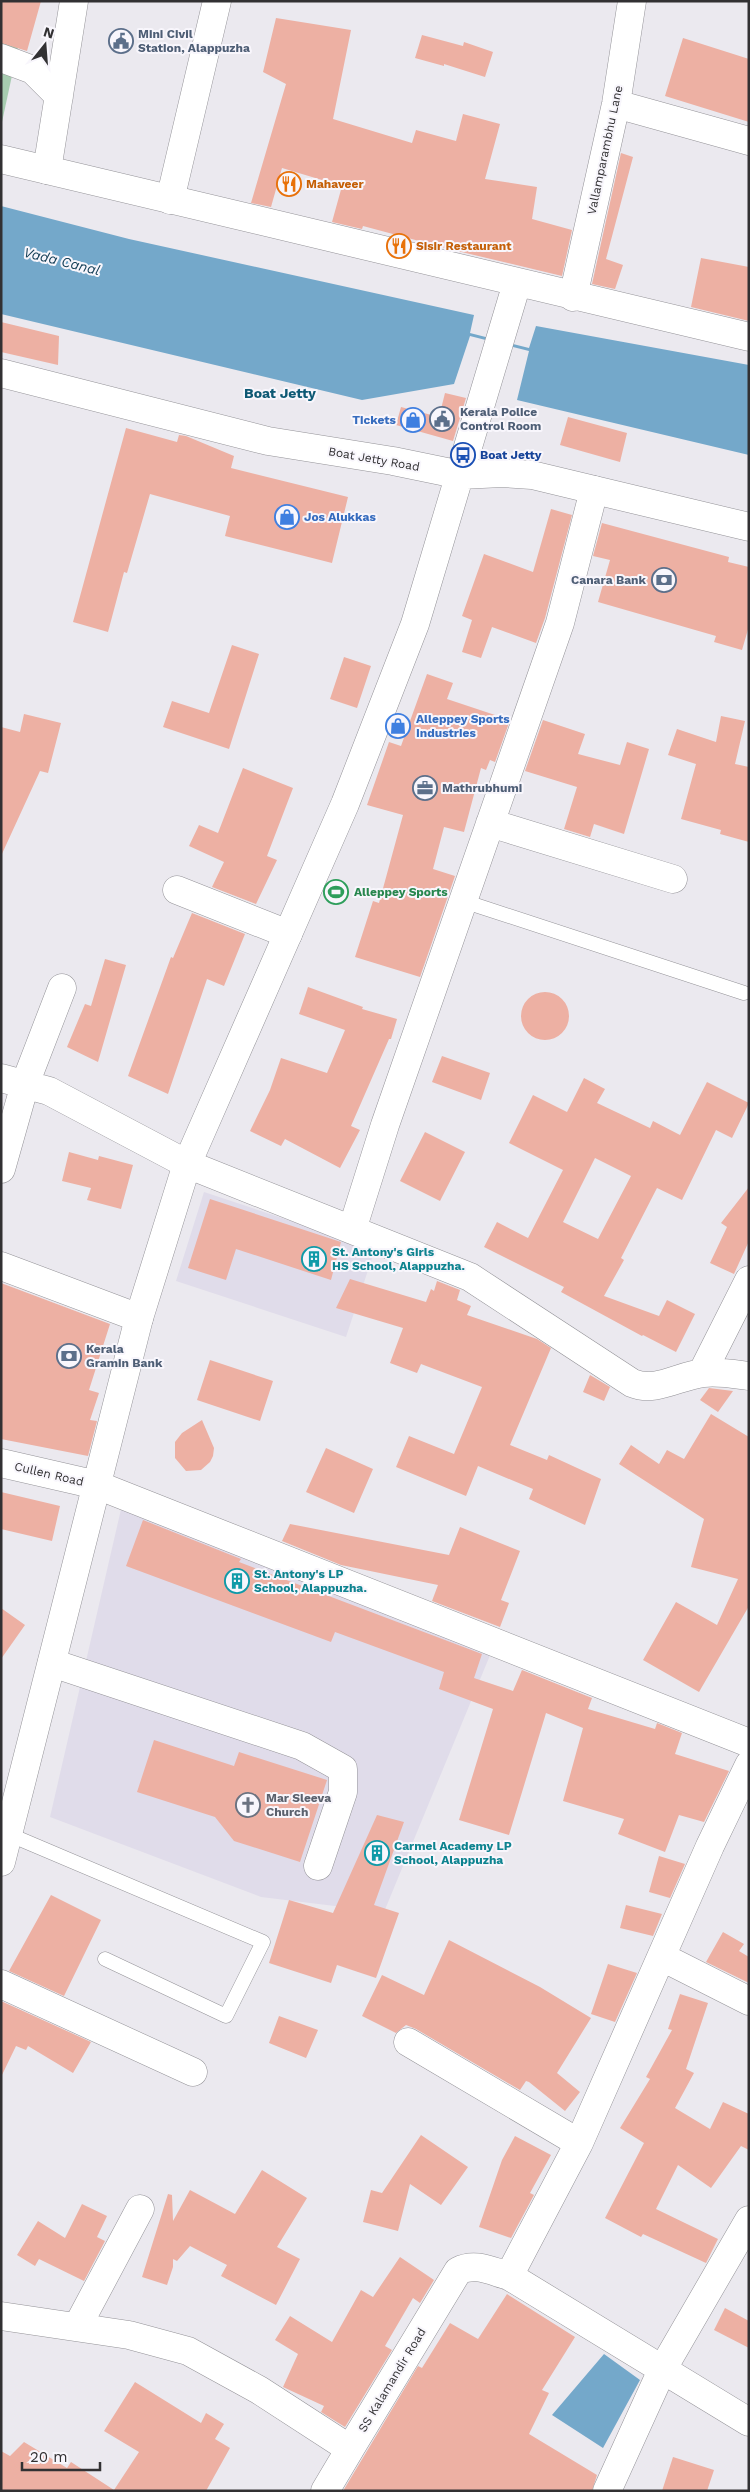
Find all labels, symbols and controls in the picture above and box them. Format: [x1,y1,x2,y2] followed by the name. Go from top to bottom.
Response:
[20,20,70,70] north arrow
[42,23,56,42] text: N
[138,27,250,55] place label: Mini Civil Station, Alappuzha
[108,28,134,54] public building icon: Mini Civil Station, Alappuzha
[584,84,626,216] street label: Vallamparambhu Lane
[276,171,302,197] restaurant icon: Mahaveer
[306,177,364,191] place label: Mahaveer
[386,233,412,259] restaurant icon: Sisir Restaurant
[416,239,512,253] place label: Sisir Restaurant
[22,244,102,278] water label: Vada Canal
[244,385,316,401] district label: Boat Jetty
[460,405,541,433] place label: Kerala Police Control Room
[429,406,455,432] public building icon: Kerala Police Control Room
[400,407,426,433] shop icon: Tickets
[352,413,397,427] place label: Tickets
[450,442,476,468] bus stop icon: Boat Jetty
[327,444,421,474] street label: Boat Jetty Road
[480,448,542,462] place label: Boat Jetty
[274,504,300,530] shop icon: Jos Alukkas
[304,510,376,524] place label: Jos Alukkas
[651,567,677,593] bank icon: Canara Bank
[571,573,647,587] place label: Canara Bank
[416,712,510,740] place label: Alleppey Sports Industries
[385,713,411,739] shop icon: Alleppey Sports Industries
[412,775,438,801] office icon: Mathrubhumi
[442,781,522,795] place label: Mathrubhumi
[323,879,349,905] sports icon: Alleppey Sports
[354,885,448,899] place label: Alleppey Sports
[332,1245,465,1273] place label: St. Antony's Girls HS School, Alappuzha.
[301,1246,327,1272] building icon: St. Antony's Girls HS School, Alappuzha.
[86,1342,163,1370] place label: Kerala Gramin Bank
[56,1343,82,1369] bank icon: Kerala Gramin Bank
[13,1459,85,1489] street label: Cullen Road
[254,1567,367,1595] place label: St. Antony's LP School, Alappuzha.
[224,1568,250,1594] building icon: St. Antony's LP School, Alappuzha.
[266,1791,331,1819] place label: Mar Sleeva Church
[235,1792,261,1818] church icon: Mar Sleeva Church
[394,1839,512,1867] place label: Carmel Academy LP School, Alappuzha
[364,1840,390,1866] building icon: Carmel Academy LP School, Alappuzha
[355,2325,429,2435] street label: SS Kalamandir Road
[22,2440,100,2472] scale bar
[30,2448,68,2466] text: 20 m

